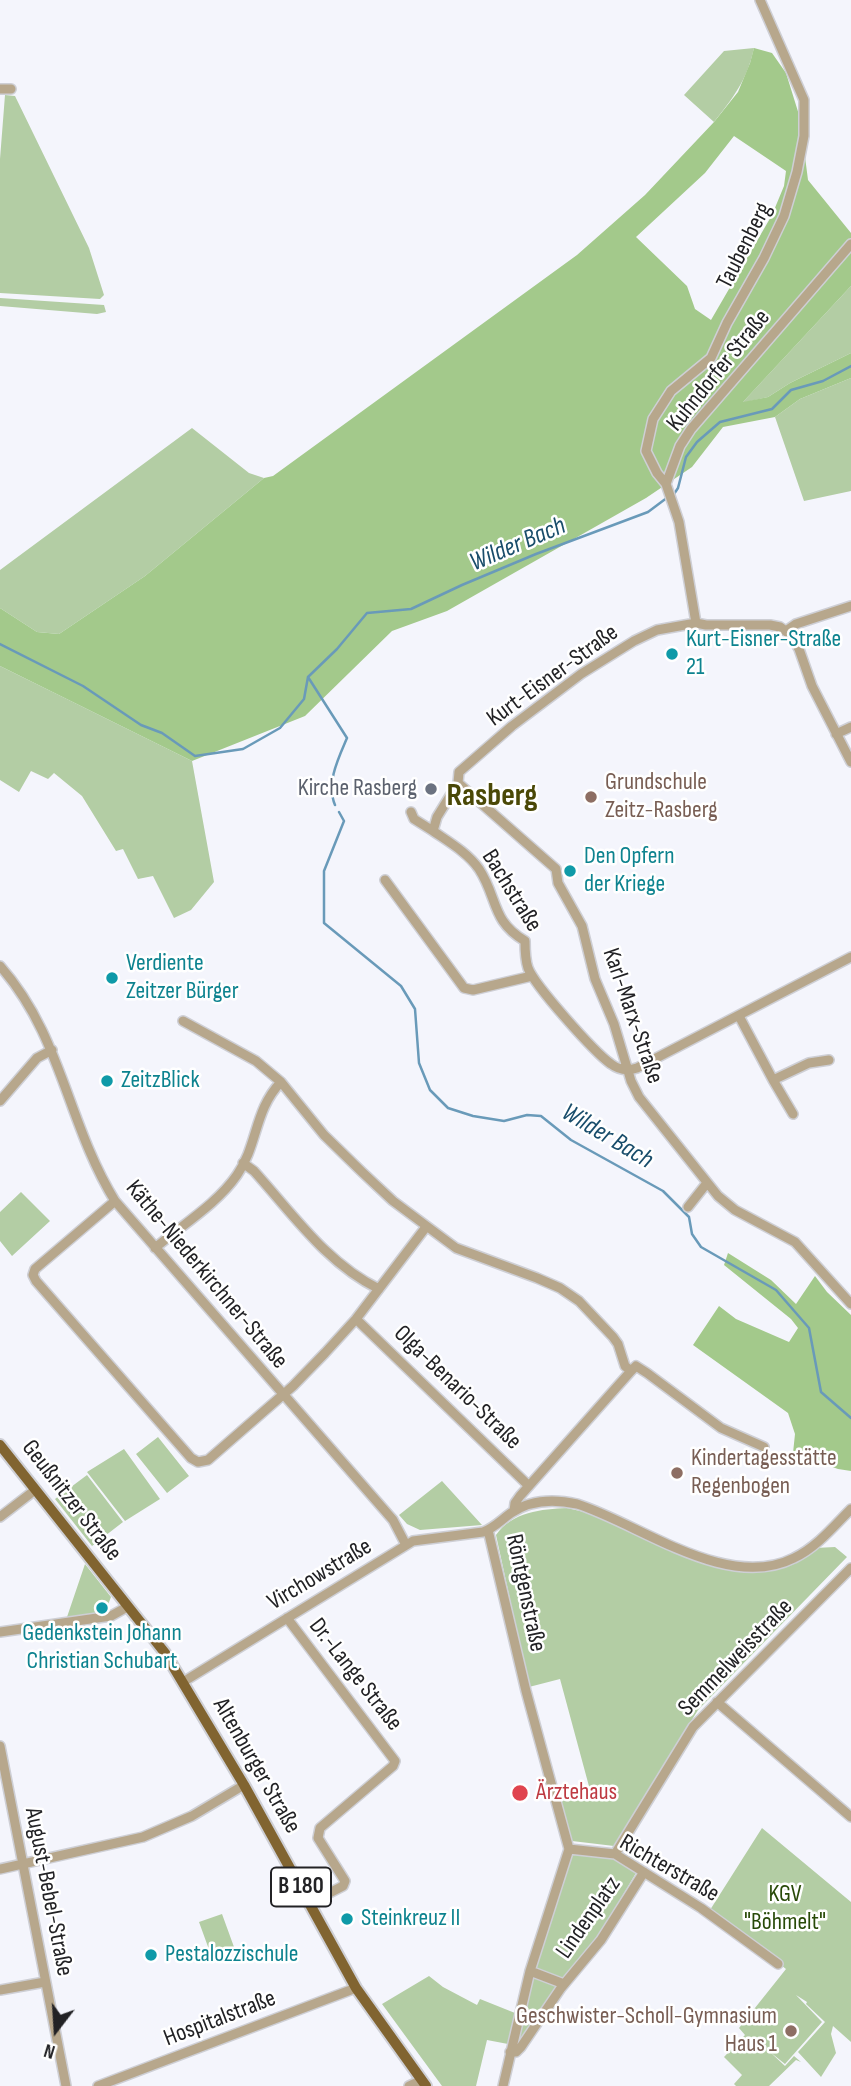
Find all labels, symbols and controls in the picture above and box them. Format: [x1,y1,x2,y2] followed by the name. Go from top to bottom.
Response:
[711,198,779,294] street label: Taubenberg
[661,304,777,438] street label: Kuhndorfer Straße
[465,511,571,579] water label: Wilder Bach
[482,619,624,733] street label: Kurt-Eisner-Straße
[686,626,841,682] place label: Kurt-Eisner-Straße 21
[664,646,680,662] marker: Kurt-Eisner-Straße 21
[605,769,717,825] place label: Grundschule Zeitz-Rasberg
[298,775,417,803] place label: Kirche Rasberg
[447,778,537,816] district label: Rasberg
[423,781,439,797] marker: Kirche Rasberg
[583,789,599,805] marker: Grundschule Zeitz-Rasberg
[584,843,674,899] place label: Den Opfern der Kriege
[475,845,547,937] street label: Bachstraße
[562,863,578,879] marker: Den Opfern der Kriege
[595,945,669,1087] street label: Karl-Marx-Straße
[126,950,239,1006] place label: Verdiente Zeitzer Bürger
[104,970,120,986] marker: Verdiente Zeitzer Bürger
[121,1067,200,1095] place label: ZeitzBlick
[99,1073,115,1089] marker: ZeitzBlick
[556,1098,658,1176] water label: Wilder Bach
[119,1175,293,1375] street label: Käthe-Niederkirchner-Straße
[387,1320,527,1456] street label: Olga-Benario-Straße
[15,1435,127,1567] street label: Geußnitzer Straße
[691,1445,837,1501] place label: Kindertagesstätte Regenbogen
[669,1465,685,1481] marker: Kindertagesstätte Regenbogen
[499,1532,551,1654] street label: Röntgenstraße
[263,1533,377,1617] street label: Virchowstraße
[673,1593,799,1723] street label: Semmelweisstraße
[94,1600,110,1616] marker: Gedenkstein Johann Christian Schubart
[302,1613,408,1737] street label: Dr.-Lange Straße
[22,1620,182,1676] place label: Gedenkstein Johann Christian Schubart
[206,1693,306,1839] street label: Altenburger Straße
[536,1779,617,1807] place label: Ärztehaus
[510,1783,530,1803] marker: Ärztehaus
[18,1805,78,1979] street label: August-Bebel-Straße
[614,1829,724,1909] street label: Richterstraße
[271,1868,331,1906] road number: B 180
[550,1872,628,1964] street label: Lindenplatz
[744,1881,826,1937] park label: KGV "Böhmelt"
[361,1905,460,1933] place label: Steinkreuz II
[339,1911,355,1927] marker: Steinkreuz II
[165,1941,298,1969] place label: Pestalozzischule
[143,1947,159,1963] marker: Pestalozzischule
[160,1985,280,2053] street label: Hospitalstraße
[21,1995,91,2065] north arrow
[516,2003,777,2059] place label: Geschwister-Scholl-Gymnasium Haus 1
[783,2023,799,2039] marker: Geschwister-Scholl-Gymnasium Haus 1
[41,2038,58,2063] text: N

